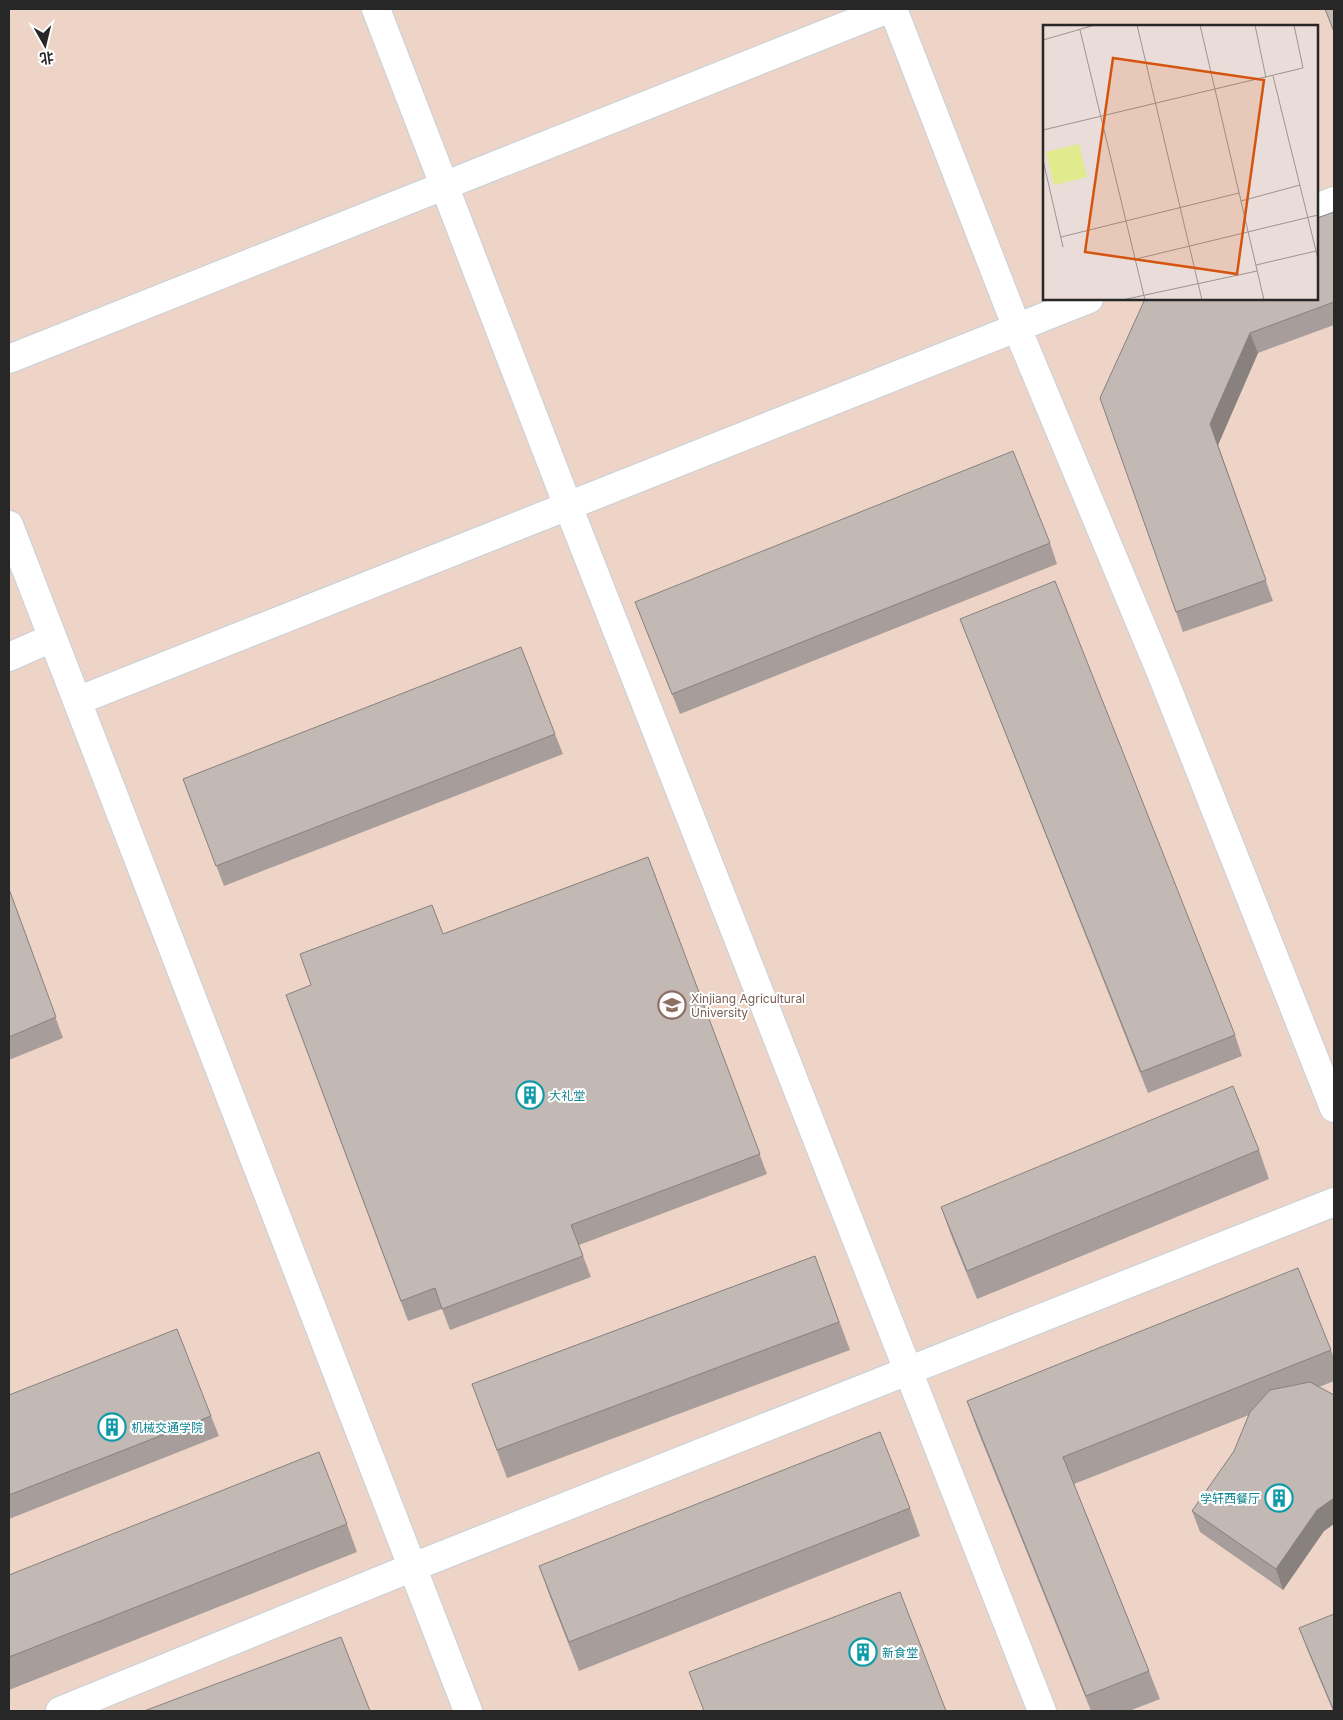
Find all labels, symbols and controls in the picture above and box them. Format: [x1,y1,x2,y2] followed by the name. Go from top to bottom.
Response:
[20,20,70,70] north arrow
[1043,25,1318,300] inset map
[39,49,55,68] text: 北
[657,990,687,1020] school or university icon: Xinjiang Agricultural University
[691,991,805,1020] place label: Xinjiang Agricultural University
[515,1080,545,1110] building icon: 大礼堂
[549,1088,585,1103] place label: 大礼堂
[97,1412,127,1442] building icon: 机械交通学院
[131,1420,203,1435] place label: 机械交通学院
[1264,1483,1294,1513] building icon: 学轩西餐厅
[1200,1491,1260,1506] place label: 学轩西餐厅
[848,1637,878,1667] building icon: 新食堂
[882,1645,918,1660] place label: 新食堂

